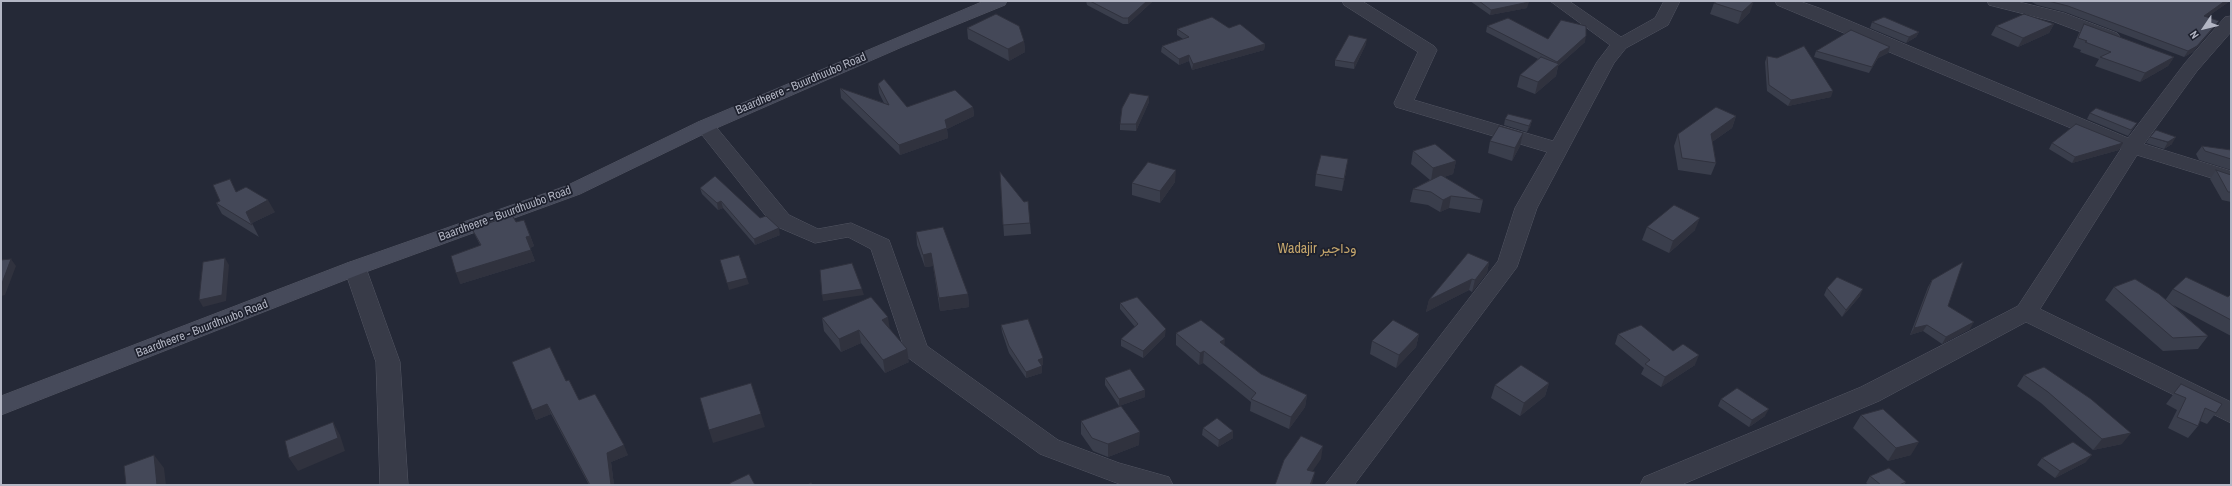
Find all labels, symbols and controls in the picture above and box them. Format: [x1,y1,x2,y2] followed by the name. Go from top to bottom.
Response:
[2184,8,2224,48] north arrow
[2187,28,2202,42] text: N
[734,50,868,118] street label: Baardheere - Buurdhuubo Road
[437,183,573,245] street label: Baardheere - Buurdhuubo Road
[1278,241,1356,257] district label: Wadajir وداجير
[134,297,270,361] street label: Baardheere - Buurdhuubo Road

